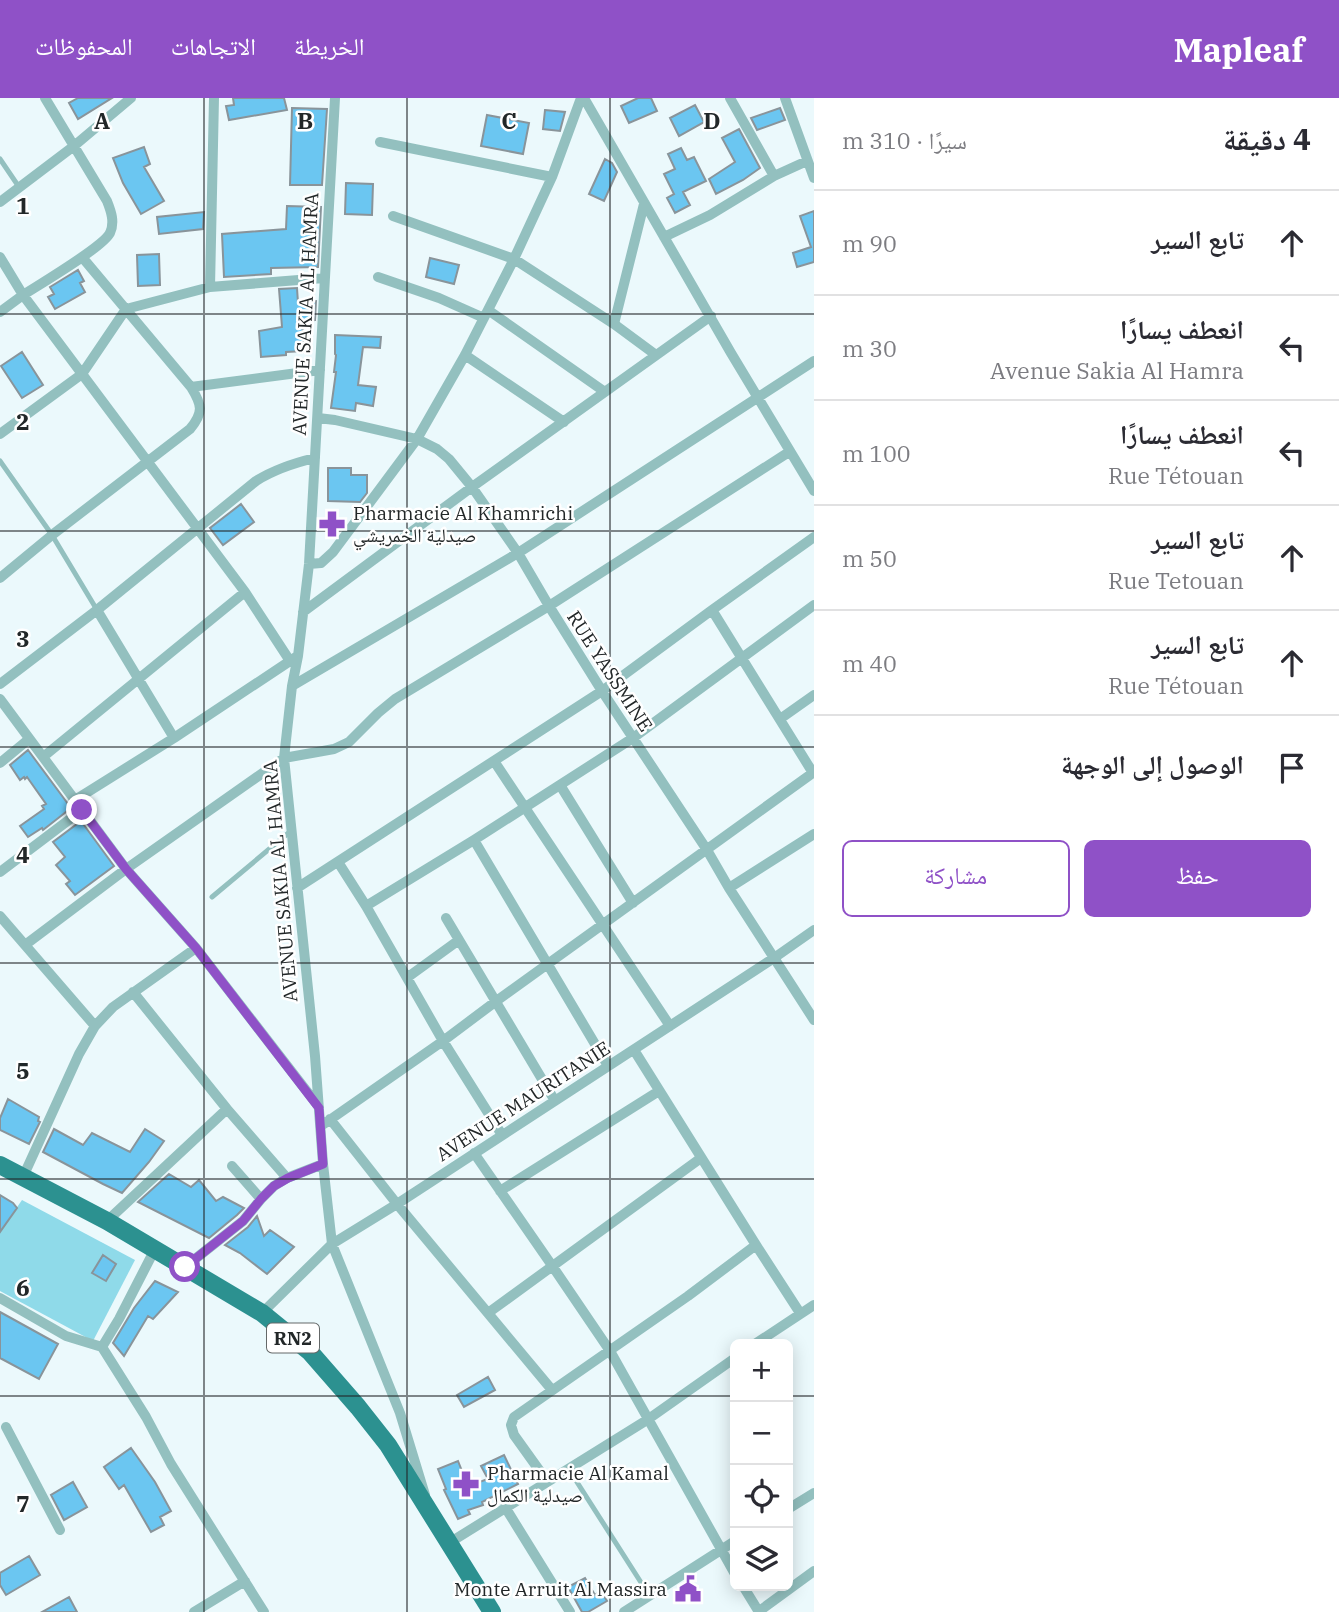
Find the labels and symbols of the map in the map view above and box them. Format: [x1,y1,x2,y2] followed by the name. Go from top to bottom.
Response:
[94,105,110,135] text: A
[297,105,313,135] text: B
[501,105,517,135] text: C
[703,105,721,135] text: D
[16,190,30,220] text: 1
[287,192,323,436] street label: AVENUE SAKIA AL HAMRA
[16,406,30,436] text: 2
[353,501,573,551] place label: Pharmacie Al Khamrichi صيدلية الخمريشي
[317,509,347,539] pharmacy icon: Pharmacie Al Khamrichi صيدلية الخمريشي
[562,606,658,736] street label: RUE YASSMINE
[16,623,30,653] text: 3
[257,759,303,1003] street label: AVENUE SAKIA AL HAMRA
[66,794,97,825] route end
[16,839,30,869] text: 4
[432,1036,614,1166] street label: AVENUE MAURITANIE
[16,1055,30,1085] text: 5
[169,1251,200,1282] route start
[16,1272,30,1302] text: 6
[267,1324,319,1352] road number: RN2
[487,1461,669,1507] place label: Pharmacie Al Kamal صيدلية الكمال
[451,1469,481,1499] pharmacy icon: Pharmacie Al Kamal صيدلية الكمال
[16,1488,30,1518] text: 7
[673,1574,703,1604] public building icon: Monte Arruit Al Massira
[454,1577,667,1601] place label: Monte Arruit Al Massira

